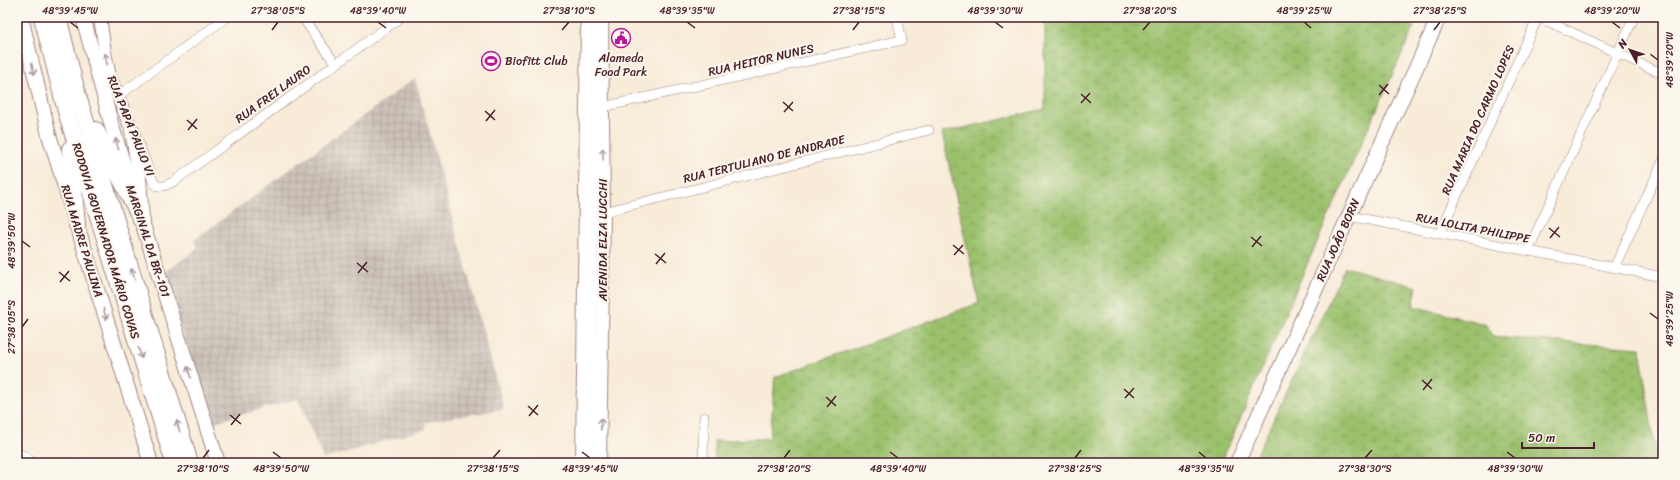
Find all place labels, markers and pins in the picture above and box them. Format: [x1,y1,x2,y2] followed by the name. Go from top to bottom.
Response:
[610,27,632,49] public building icon: Alameda Food Park
[595,47,647,83] place label: Alameda Food Park
[480,50,502,72] sports icon: Biofitt Club
[505,50,568,72] place label: Biofitt Club

